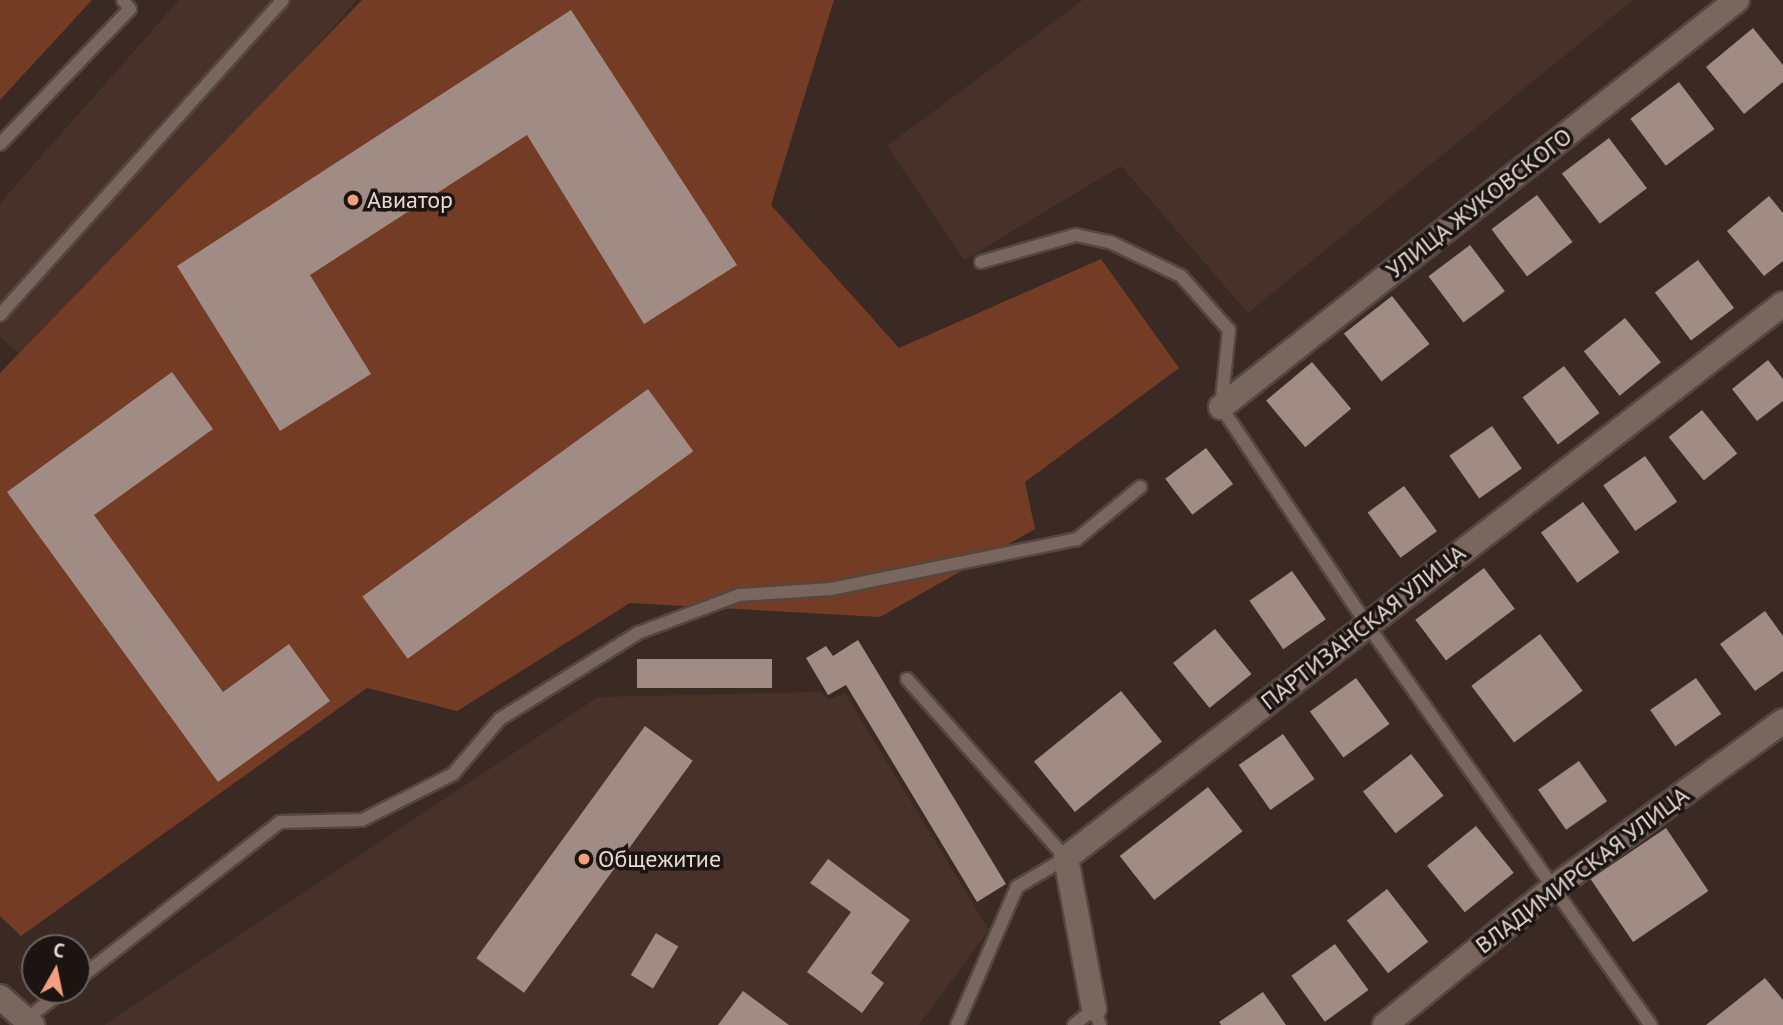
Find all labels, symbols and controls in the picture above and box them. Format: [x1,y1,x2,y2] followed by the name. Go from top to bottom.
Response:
[1380,121,1578,285] street label: УЛИЦА ЖУКОВСКОГО
[367,186,453,214] place label: Авиатор
[345,192,361,208] marker: Авиатор
[1255,538,1471,716] street label: ПАРТИЗАНСКАЯ УЛИЦА
[1469,780,1695,960] street label: ВЛАДИМИРСКАЯ УЛИЦА
[598,845,721,873] place label: Общежитие
[576,851,592,867] marker: Общежитие
[21,934,91,1004] north arrow
[52,938,66,963] text: С

